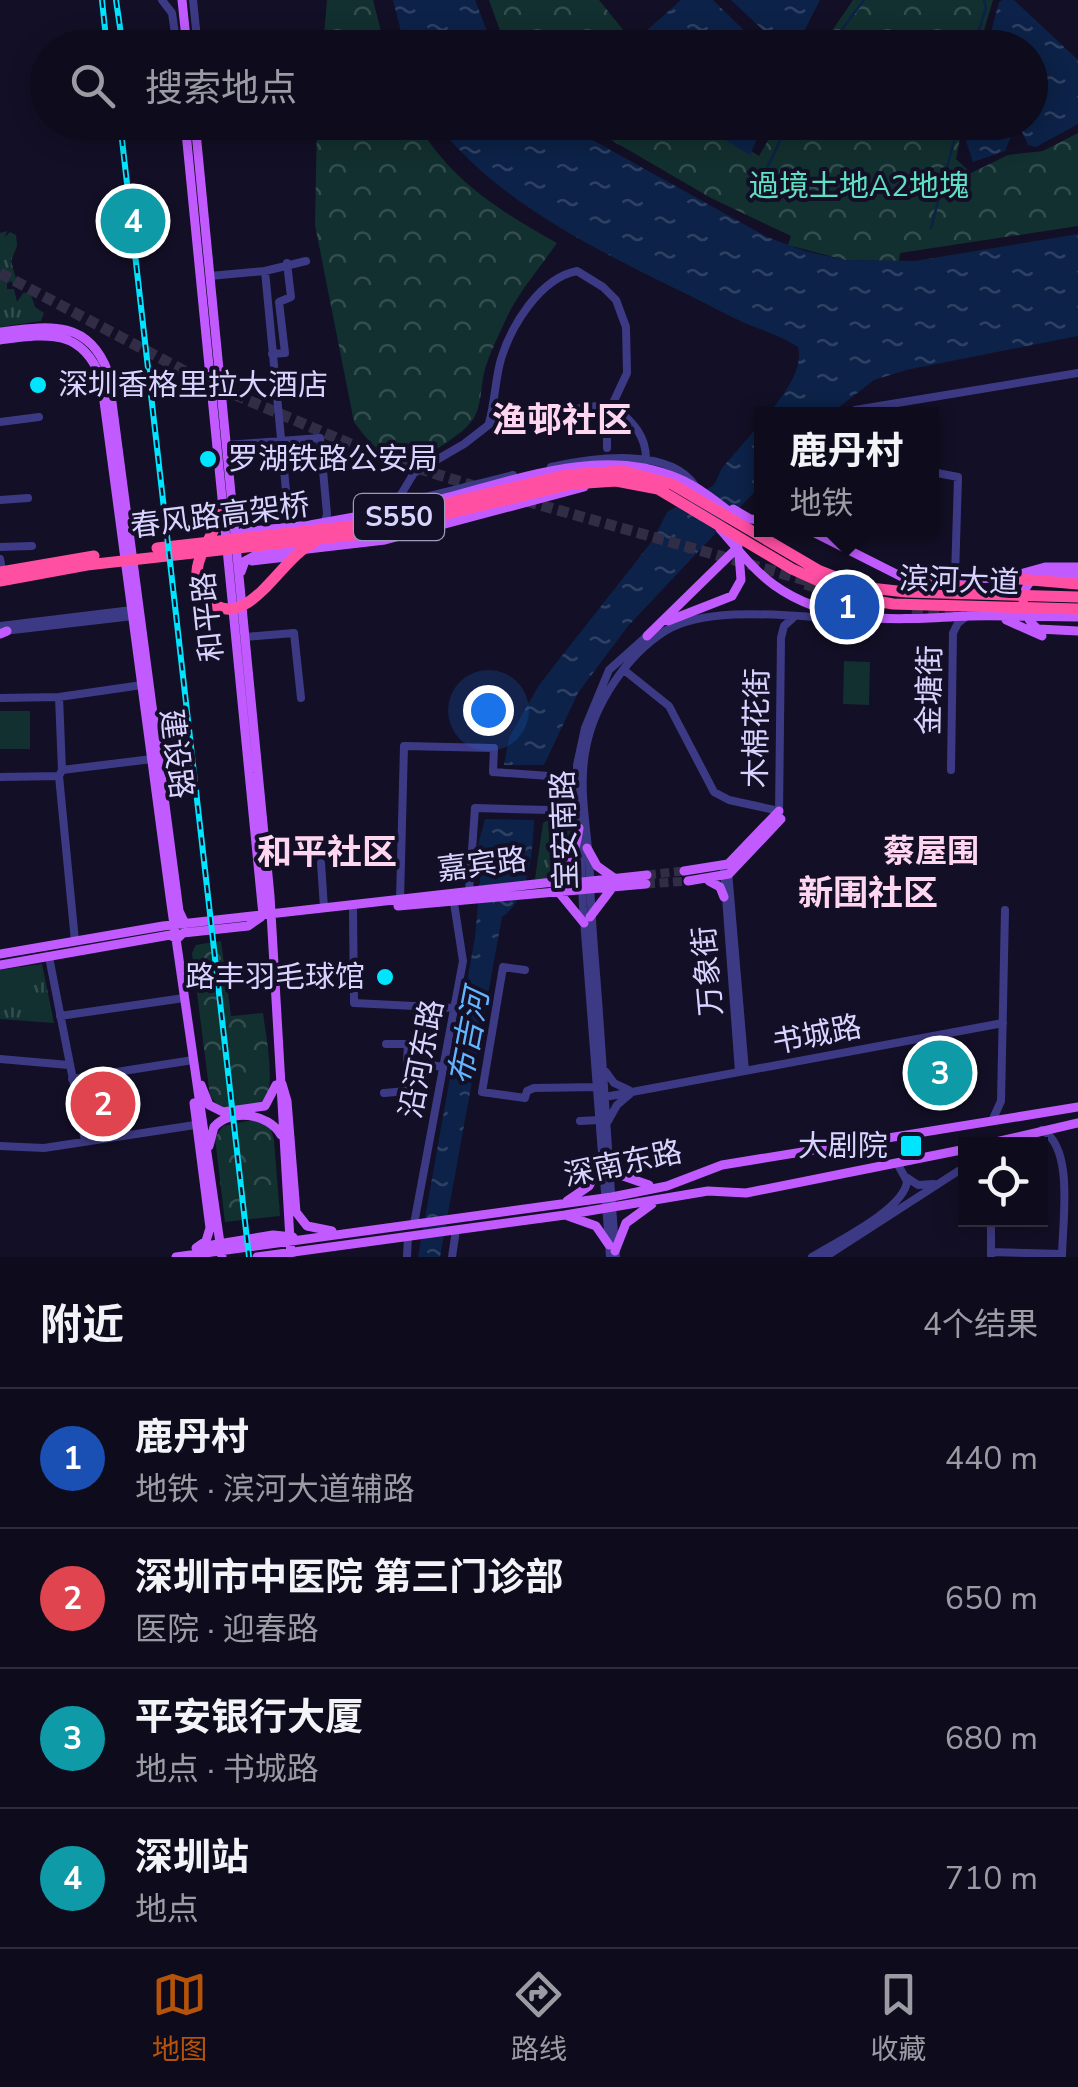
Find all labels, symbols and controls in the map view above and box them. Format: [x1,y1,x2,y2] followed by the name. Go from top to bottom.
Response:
[30,30,1048,140] search box
[65,58,120,113] icon: search
[145,63,297,114] text: 搜索地点
[749,166,969,207] park label: 過境土地A2地塊
[100,184,166,258] pin: 4
[58,365,328,406] place label: 深圳香格里拉大酒店
[27,374,49,396] marker: 深圳香格里拉大酒店
[492,397,632,444] district label: 渔邨社区
[754,407,939,537] popup
[789,426,904,477] text: 鹿丹村
[228,439,438,480] place label: 罗湖铁路公安局
[197,448,219,470] marker: 罗湖铁路公安局
[789,482,854,525] text: 地铁
[128,485,312,547] street label: 春风路高架桥
[354,494,444,540] road number: S550
[898,558,1020,604] street label: 滨河大道
[183,570,233,664] street label: 和平路
[814,570,880,644] pin: 1
[909,645,951,735] street label: 金塘街
[735,668,779,788] street label: 木棉花街
[463,685,514,736] your location
[150,707,202,801] street label: 建设路
[542,769,588,891] street label: 宝安南路
[257,829,397,876] district label: 和平社区
[883,830,979,873] district label: 蔡屋围
[435,839,529,891] street label: 嘉宾路
[798,870,938,917] district label: 新围社区
[684,924,732,1018] street label: 万象街
[185,957,365,998] place label: 路丰羽毛球馆
[374,966,396,988] marker: 路丰羽毛球馆
[439,980,500,1088] water label: 布吉河
[390,996,454,1122] street label: 沿河东路
[769,1006,865,1064] street label: 书城路
[908,1036,972,1110] pin: 3
[70,1066,136,1142] pin: 2
[798,1126,888,1167] place label: 大剧院
[560,1131,686,1197] street label: 深南东路
[898,1133,924,1159] marker: 大剧院
[958,1137,1048,1227] map controls
[958,1137,1048,1227] button: locate
[40,1297,124,1354] text: 附近
[923,1303,1038,1346] text: 4个结果
[135,1412,249,1463] text: 鹿丹村
[63,1437,82,1480] text: 1
[945,1437,1038,1480] text: 440 m
[135,1468,415,1511] text: 地铁 · 滨河大道辅路
[135,1552,563,1603] text: 深圳市中医院 第三门诊部
[63,1577,82,1620] text: 2
[945,1577,1038,1620] text: 650 m
[135,1608,319,1651] text: 医院 · 迎春路
[135,1692,363,1743] text: 平安银行大厦
[63,1717,82,1760] text: 3
[945,1717,1038,1760] text: 680 m
[135,1748,319,1791] text: 地点 · 书城路
[135,1832,249,1883] text: 深圳站
[63,1857,82,1900] text: 4
[945,1857,1038,1900] text: 710 m
[135,1888,199,1931] text: 地点
[152,1967,208,2069] tab: 地图
[511,1967,567,2069] tab: 路线
[870,1967,926,2069] tab: 收藏

